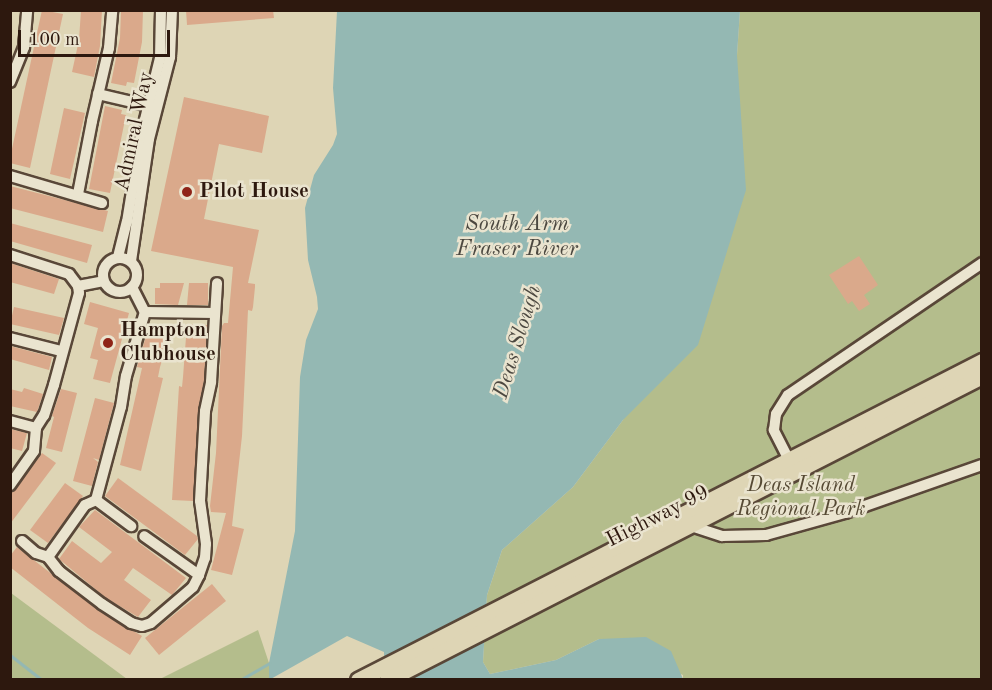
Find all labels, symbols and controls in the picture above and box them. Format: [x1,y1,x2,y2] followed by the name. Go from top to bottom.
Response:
[21,18,172,56] scale bar
[29,31,80,49] text: 100 m
[110,70,160,194] street label: Admiral Way
[199,179,309,205] place label: Pilot House
[180,185,194,199] marker: Pilot House
[456,211,578,262] water label: South Arm Fraser River
[488,282,548,402] water label: Deas Slough
[120,318,216,368] place label: Hampton Clubhouse
[101,336,115,350] marker: Hampton Clubhouse
[736,473,866,523] park label: Deas Island Regional Park
[602,480,714,554] street label: Highway 99

